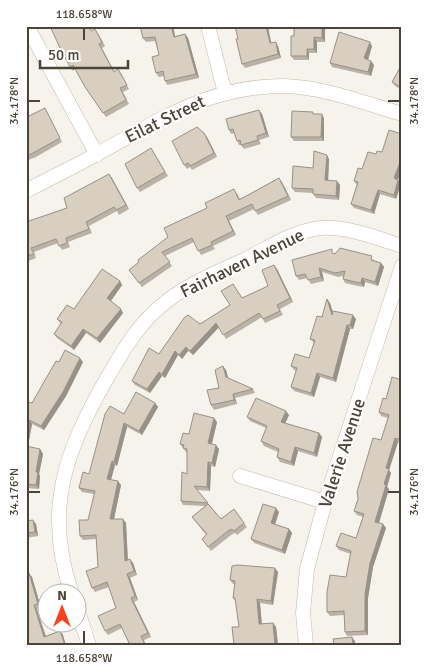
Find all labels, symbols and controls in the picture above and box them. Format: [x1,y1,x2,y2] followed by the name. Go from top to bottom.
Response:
[56,7,112,22] text: 118.658°W
[40,38,128,70] scale bar
[48,46,79,64] text: 50 m
[7,77,22,125] text: 34.178°N
[407,77,422,125] text: 34.178°N
[121,90,209,148] street label: Eilat Street
[176,223,308,303] street label: Fairhaven Avenue
[314,395,370,511] street label: Valerie Avenue
[7,468,22,516] text: 34.176°N
[407,468,422,516] text: 34.176°N
[38,584,88,634] north arrow
[57,587,67,604] text: N
[56,651,112,666] text: 118.658°W

